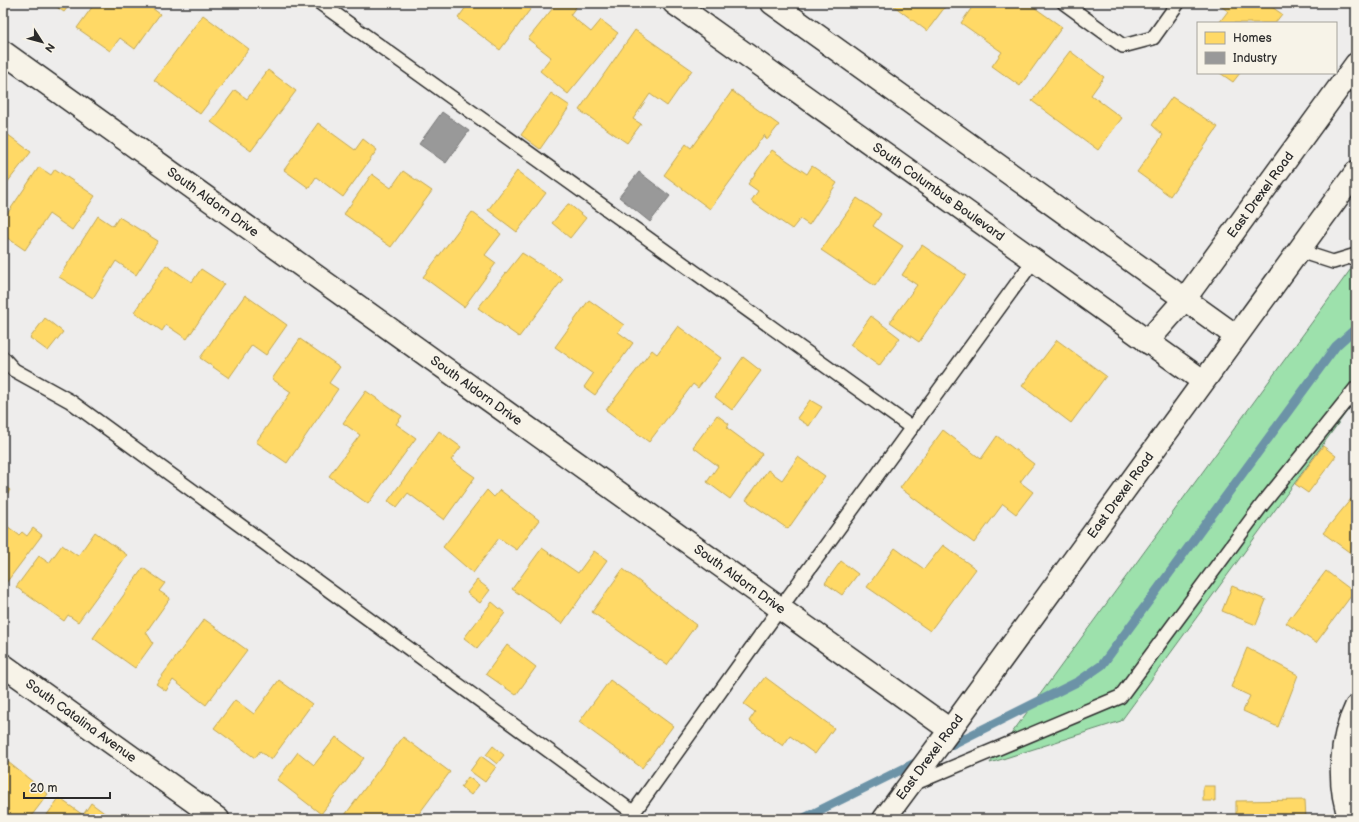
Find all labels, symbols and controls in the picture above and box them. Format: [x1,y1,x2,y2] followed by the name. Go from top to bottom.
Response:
[22,22,62,62] north arrow
[1197,22,1337,74] legend
[1233,31,1272,46] text: Homes
[42,40,57,55] text: N
[1233,51,1278,66] text: Industry
[869,139,1008,245] street label: South Columbus Boulevard
[1224,149,1297,241] street label: East Drexel Road
[164,164,262,241] street label: South Aldorn Drive
[427,353,525,429] street label: South Aldorn Drive
[1084,449,1157,542] street label: East Drexel Road
[691,541,789,618] street label: South Aldorn Drive
[23,676,140,766] street label: South Catalina Avenue
[893,711,967,803] street label: East Drexel Road
[24,774,110,800] scale bar
[30,781,57,796] text: 20 m

